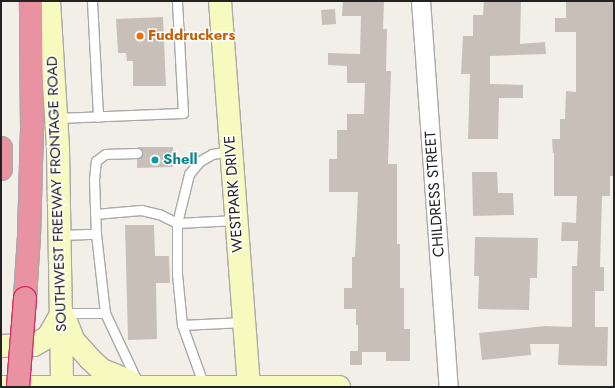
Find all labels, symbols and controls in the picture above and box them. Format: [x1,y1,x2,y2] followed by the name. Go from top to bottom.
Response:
[148,27,235,45] place label: Fuddruckers
[135,31,145,41] marker: Fuddruckers
[43,56,71,332] street label: SOUTHWEST FREEWAY FRONTAGE ROAD
[422,130,448,258] street label: CHILDRESS STREET
[221,135,247,253] street label: WESTPARK DRIVE
[163,151,198,169] place label: Shell
[150,155,160,165] marker: Shell

